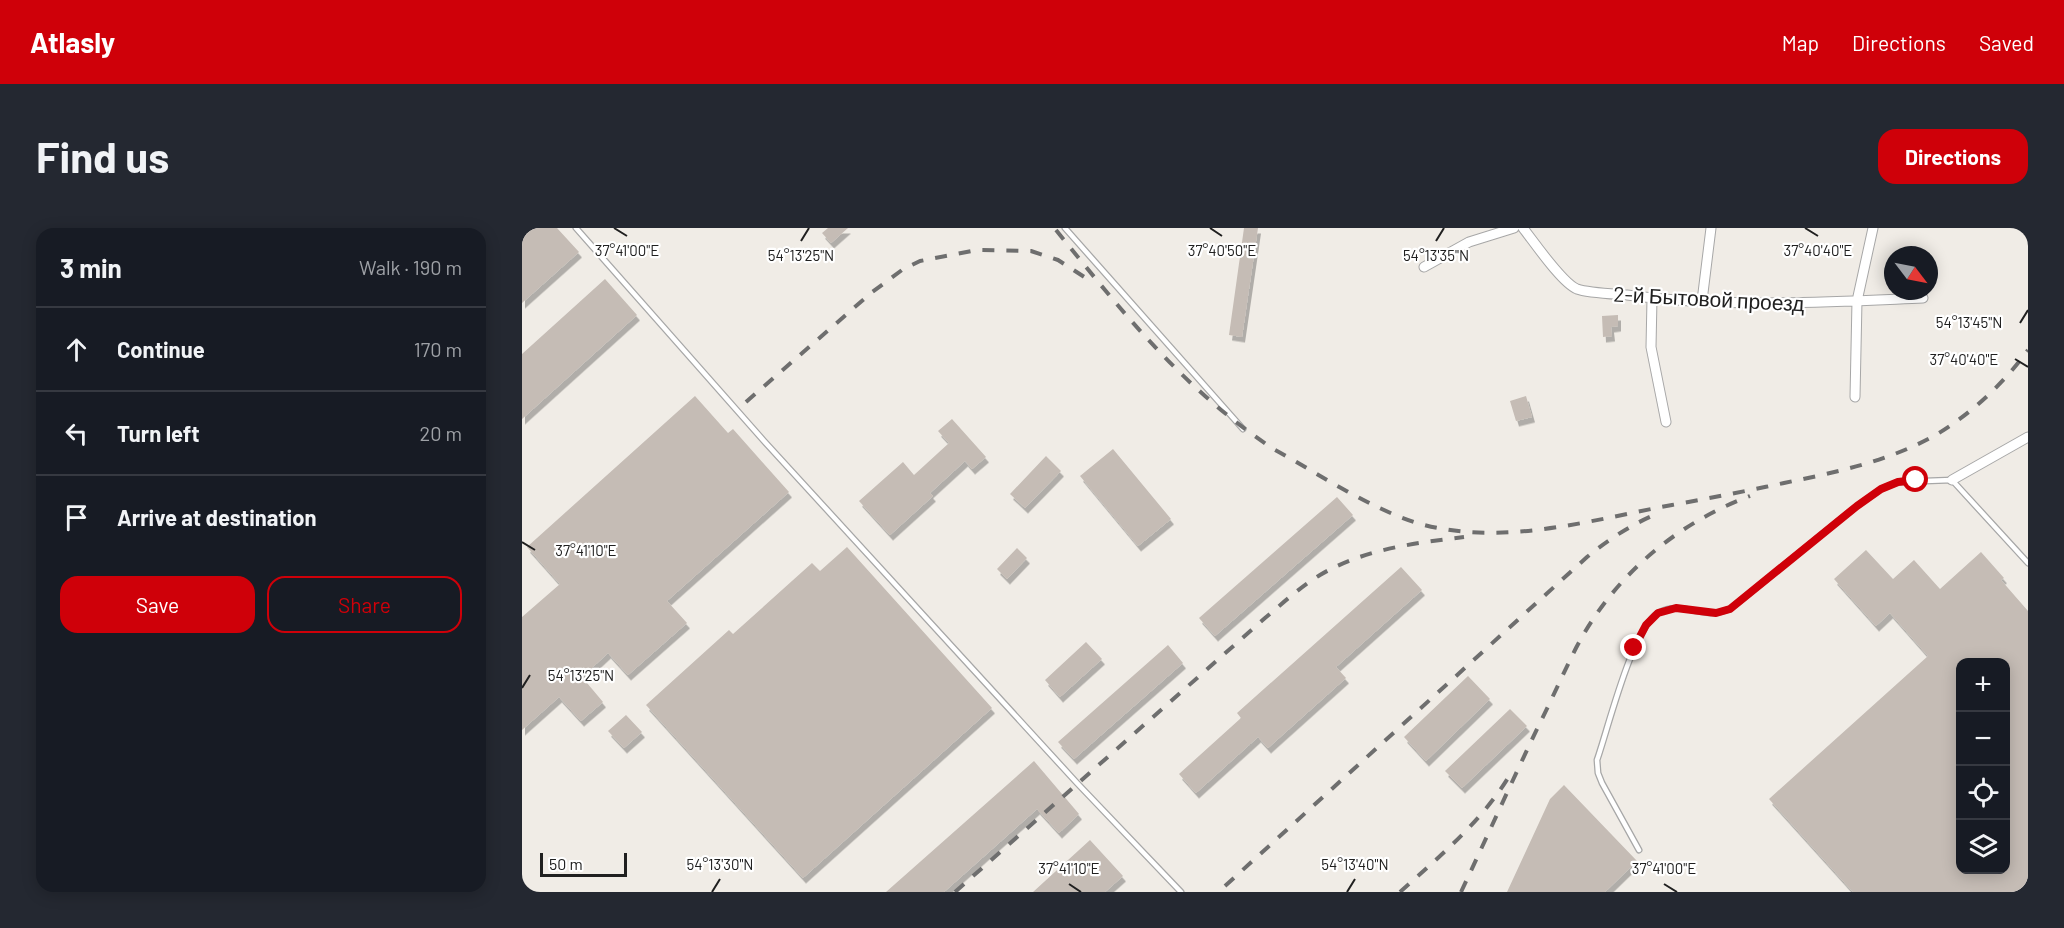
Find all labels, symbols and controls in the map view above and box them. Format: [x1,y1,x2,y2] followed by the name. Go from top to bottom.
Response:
[30,25,115,59] text: Atlasly
[1782,30,1819,55] text: Map
[1852,30,1946,55] text: Directions
[1979,30,2034,55] text: Saved
[1878,129,2028,184] button: Directions
[36,131,169,181] text: Find us
[595,241,659,259] text: 37°41'00"E
[1188,241,1256,259] text: 37°40'50"E
[1784,241,1852,259] text: 37°40'40"E
[768,246,834,264] text: 54°13'25"N
[1403,246,1469,264] text: 54°13'35"N
[1884,246,1938,300] north arrow
[60,252,122,283] text: 3 min
[359,255,462,279] text: Walk · 190 m
[1613,281,1805,315] street label: 2-й Бытовой проезд
[1936,313,2002,331] text: 54°13'45"N
[60,333,93,366] icon: ahead
[117,336,205,362] text: Continue
[414,337,462,361] text: 170 m
[1930,350,1998,368] text: 37°40'40"E
[60,417,93,450] icon: left
[117,420,200,446] text: Turn left
[419,421,462,445] text: 20 m
[1902,466,1928,492] route start
[60,501,93,534] icon: arrive
[117,504,316,530] text: Arrive at destination
[555,541,617,559] text: 37°41'10"E
[60,576,255,633] button: Save
[267,576,462,633] button: Share
[1620,634,1646,660] route end
[1956,658,2010,874] map controls
[1956,658,2010,712] button: +
[548,666,614,684] text: 54°13'25"N
[1956,712,2010,766] button: −
[1956,766,2010,820] button: locate
[1956,820,2010,874] button: layers
[540,850,627,878] scale bar
[549,854,583,873] text: 50 m
[687,855,753,873] text: 54°13'30"N
[1321,855,1389,873] text: 54°13'40"N
[1038,859,1100,877] text: 37°41'10"E
[1632,859,1696,877] text: 37°41'00"E

